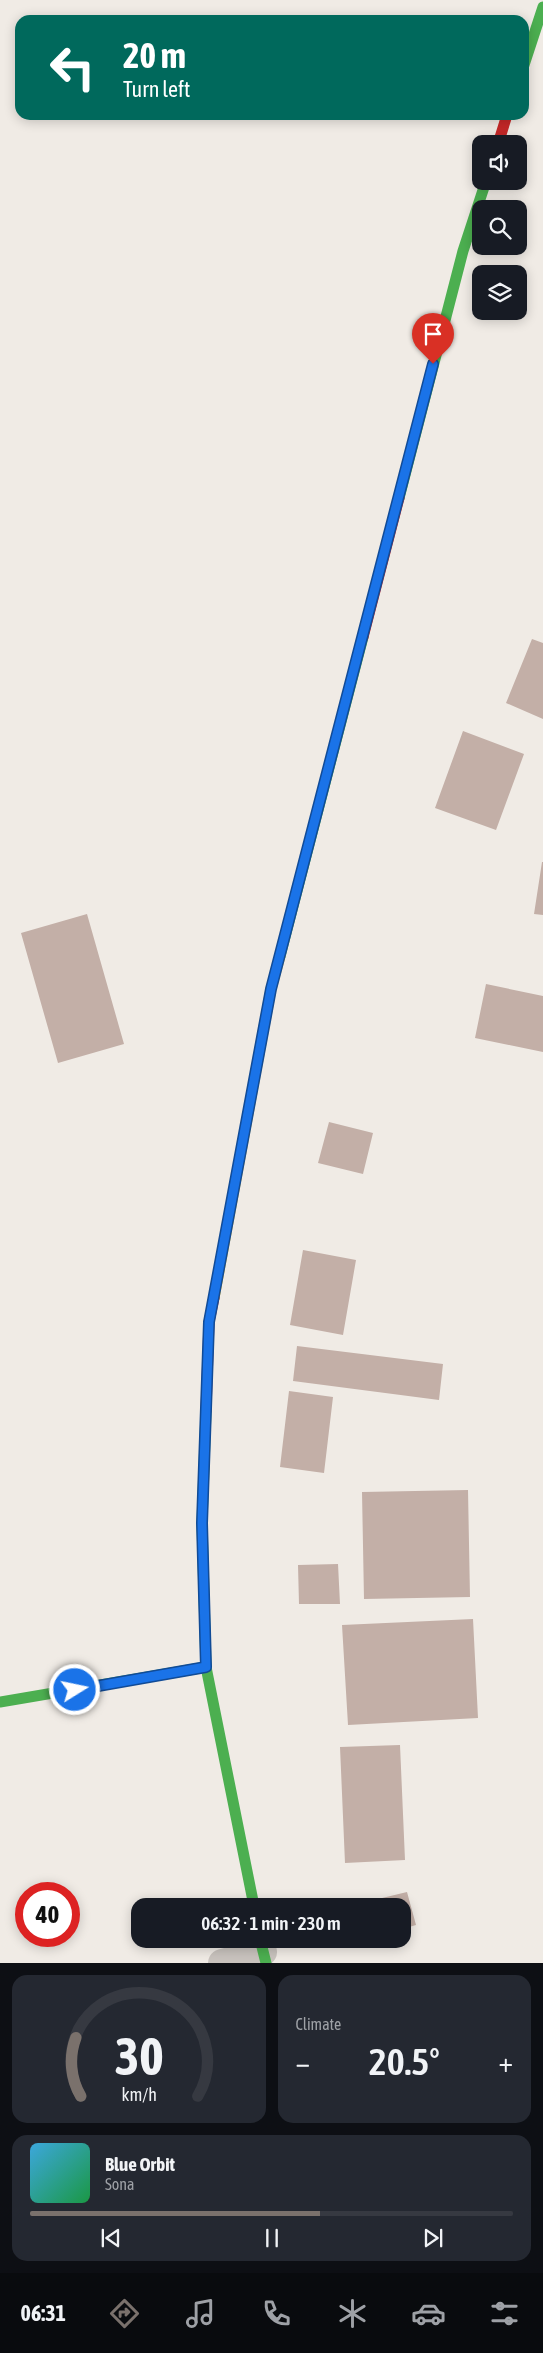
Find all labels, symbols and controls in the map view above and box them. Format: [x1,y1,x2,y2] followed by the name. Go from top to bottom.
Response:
[40,35,105,100] icon: left
[123,35,186,75] text: 20 m
[123,76,190,102] text: Turn left
[472,135,527,320] map controls
[472,135,527,190] button: sound
[472,200,527,255] button: search
[472,265,527,320] button: layers
[412,313,454,364] pin
[419,320,447,348] icon: arrive
[48,1663,100,1715] position arrow
[15,1882,80,1947] speed limit sign: 40
[201,1912,341,1934] text: 06:32 · 1 min · 230 m
[296,2015,341,2033] text: Climate
[114,2026,163,2086] text: 30
[369,2040,440,2083] text: 20.5°
[296,2046,310,2078] text: −
[498,2046,513,2078] text: +
[121,2084,156,2105] text: km/h
[105,2153,175,2175] text: Blue Orbit
[105,2175,134,2193] text: Sona
[97,2224,125,2252] icon: previous
[258,2224,286,2252] icon: pause
[419,2224,447,2252] icon: next
[107,2296,142,2331] icon: directions
[183,2296,218,2331] icon: music
[259,2296,294,2331] icon: phone
[335,2296,370,2331] icon: climate
[411,2296,446,2331] icon: car
[487,2296,522,2331] icon: filters
[21,2300,66,2326] text: 06:31

